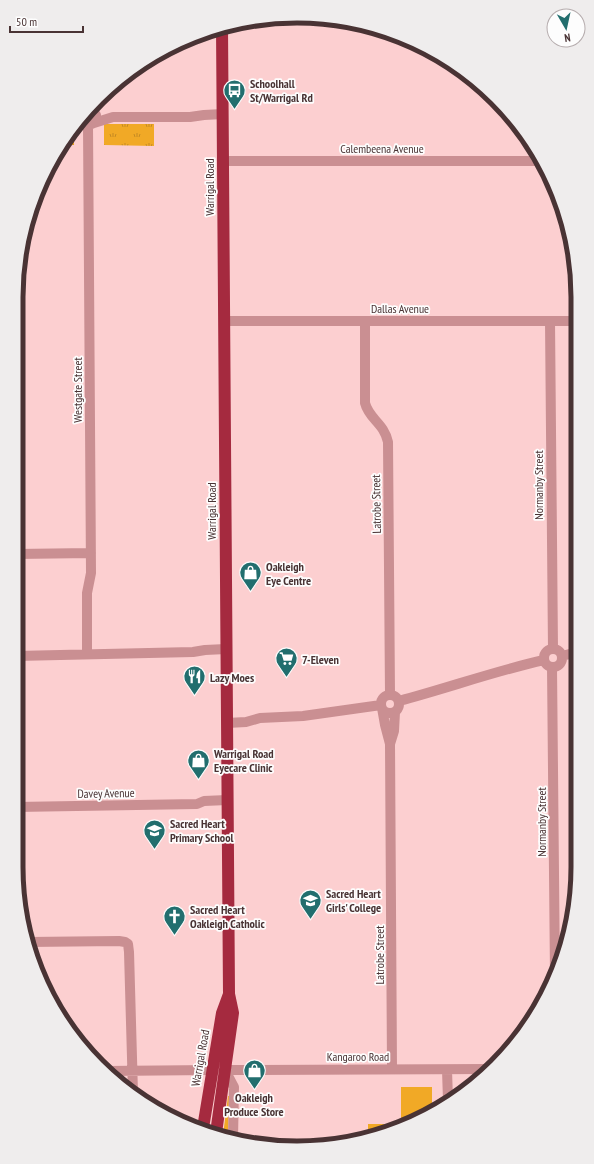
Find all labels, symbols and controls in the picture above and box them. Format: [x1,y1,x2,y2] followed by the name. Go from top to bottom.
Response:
[10,8,83,34] scale bar
[546,8,586,48] north arrow
[16,14,37,29] text: 50 m
[563,30,572,45] text: N
[250,76,313,105] place label: Schoolhall St/Warrigal Rd
[221,77,247,110] bus stop icon: Schoolhall St/Warrigal Rd
[340,141,424,156] street label: Calembeena Avenue
[202,158,217,216] street label: Warrigal Road
[371,301,429,316] street label: Dallas Avenue
[70,357,85,423] street label: Westgate Street
[531,450,546,520] street label: Normanby Street
[368,474,384,534] street label: Latrobe Street
[204,482,219,540] street label: Warrigal Road
[266,559,311,588] place label: Oakleigh Eye Centre
[237,560,263,593] shop icon: Oakleigh Eye Centre
[274,646,300,679] supermarket icon: 7-Eleven
[302,652,339,667] place label: 7-Eleven
[182,664,208,697] restaurant icon: Lazy Moes
[210,670,254,685] place label: Lazy Moes
[213,746,274,775] place label: Warrigal Road Eyecare Clinic
[185,747,211,780] shop icon: Warrigal Road Eyecare Clinic
[77,785,135,801] street label: Davey Avenue
[534,787,549,857] street label: Normanby Street
[170,816,234,845] place label: Sacred Heart Primary School
[142,817,168,850] school or university icon: Sacred Heart Primary School
[326,886,381,915] place label: Sacred Heart Girls' College
[297,887,323,920] school or university icon: Sacred Heart Girls' College
[190,902,265,931] place label: Sacred Heart Oakleigh Catholic
[161,903,187,936] church icon: Sacred Heart Oakleigh Catholic
[372,925,387,984] street label: Latrobe Street
[188,1028,212,1088] street label: Warrigal Road
[327,1049,389,1064] street label: Kangaroo Road
[241,1057,267,1090] shop icon: Oakleigh Produce Store
[224,1090,284,1119] place label: Oakleigh Produce Store

